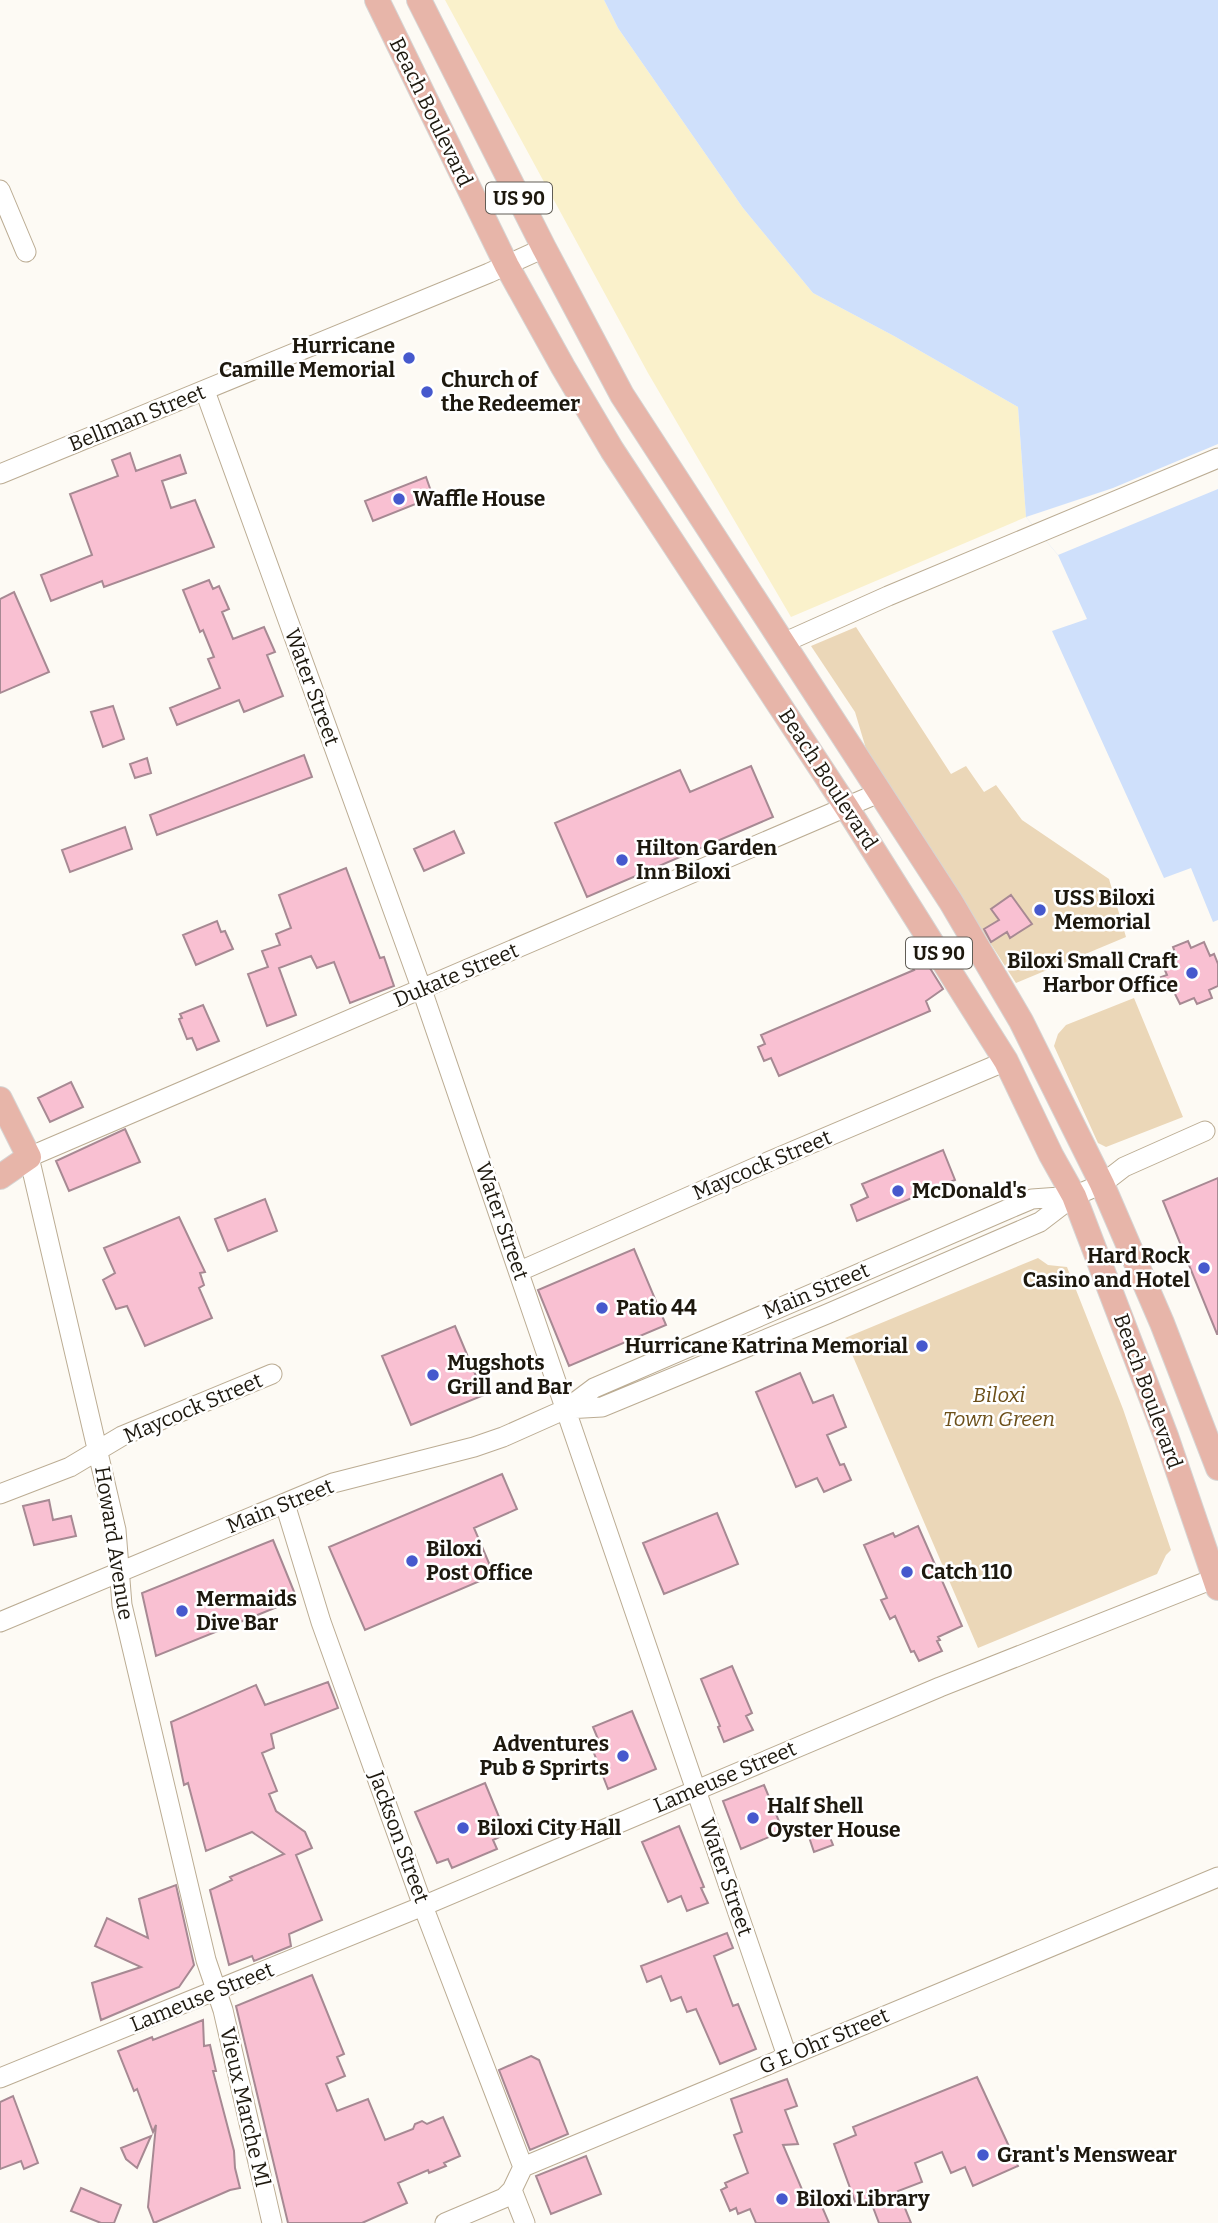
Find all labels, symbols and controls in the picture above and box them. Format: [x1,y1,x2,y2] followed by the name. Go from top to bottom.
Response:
[384,33,478,191] street label: Beach Boulevard
[486,182,552,214] road number: US 90
[219,333,395,383] place label: Hurricane Camille Memorial
[401,350,417,366] marker: Hurricane Camille Memorial
[441,367,580,417] place label: Church of the Redeemer
[65,379,210,457] street label: Bellman Street
[419,384,435,400] marker: Church of the Redeemer
[413,486,545,512] place label: Waffle House
[391,491,407,507] marker: Waffle House
[279,625,345,750] street label: Water Street
[773,704,883,854] street label: Beach Boulevard
[636,835,777,885] place label: Hilton Garden Inn Biloxi
[614,852,630,868] marker: Hilton Garden Inn Biloxi
[1054,885,1155,935] place label: USS Biloxi Memorial
[1032,902,1048,918] marker: USS Biloxi Memorial
[390,937,523,1013] street label: Dukate Street
[906,937,972,968] road number: US 90
[1007,948,1179,998] place label: Biloxi Small Craft Harbor Office
[1184,965,1200,981] marker: Biloxi Small Craft Harbor Office
[689,1124,836,1206] street label: Maycock Street
[470,1159,534,1284] street label: Water Street
[912,1178,1027,1204] place label: McDonald's
[890,1183,906,1199] marker: McDonald's
[1023,1243,1191,1293] place label: Hard Rock Casino and Hotel
[759,1257,873,1325] street label: Main Street
[1196,1260,1212,1276] marker: Hard Rock Casino and Hotel
[616,1295,697,1321] place label: Patio 44
[594,1300,610,1316] marker: Patio 44
[1108,1310,1188,1472] street label: Beach Boulevard
[624,1333,908,1359] place label: Hurricane Katrina Memorial
[914,1338,930,1354] marker: Hurricane Katrina Memorial
[447,1350,572,1400] place label: Mugshots Grill and Bar
[120,1367,267,1449] street label: Maycock Street
[425,1367,441,1383] marker: Mugshots Grill and Bar
[943,1382,1055,1432] park label: Biloxi Town Green
[89,1464,139,1622] street label: Howard Avenue
[223,1473,338,1539] street label: Main Street
[426,1536,533,1586] place label: Biloxi Post Office
[404,1553,420,1569] marker: Biloxi Post Office
[921,1559,1013,1585] place label: Catch 110
[899,1564,915,1580] marker: Catch 110
[196,1586,297,1636] place label: Mermaids Dive Bar
[174,1603,190,1619] marker: Mermaids Dive Bar
[479,1731,609,1781] place label: Adventures Pub & Sprirts
[650,1735,801,1819] street label: Lameuse Street
[615,1748,631,1764] marker: Adventures Pub & Sprirts
[363,1767,435,1907] street label: Jackson Street
[767,1793,901,1843] place label: Half Shell Oyster House
[745,1810,761,1826] marker: Half Shell Oyster House
[477,1815,622,1841] place label: Biloxi City Hall
[694,1815,758,1940] street label: Water Street
[455,1820,471,1836] marker: Biloxi City Hall
[126,1956,278,2038] street label: Lameuse Street
[755,2002,893,2080] street label: G E Ohr Street
[214,2025,276,2189] street label: Vieux Marche Ml
[997,2142,1177,2168] place label: Grant's Menswear
[975,2147,991,2163] marker: Grant's Menswear
[796,2186,930,2212] place label: Biloxi Library
[774,2191,790,2207] marker: Biloxi Library

